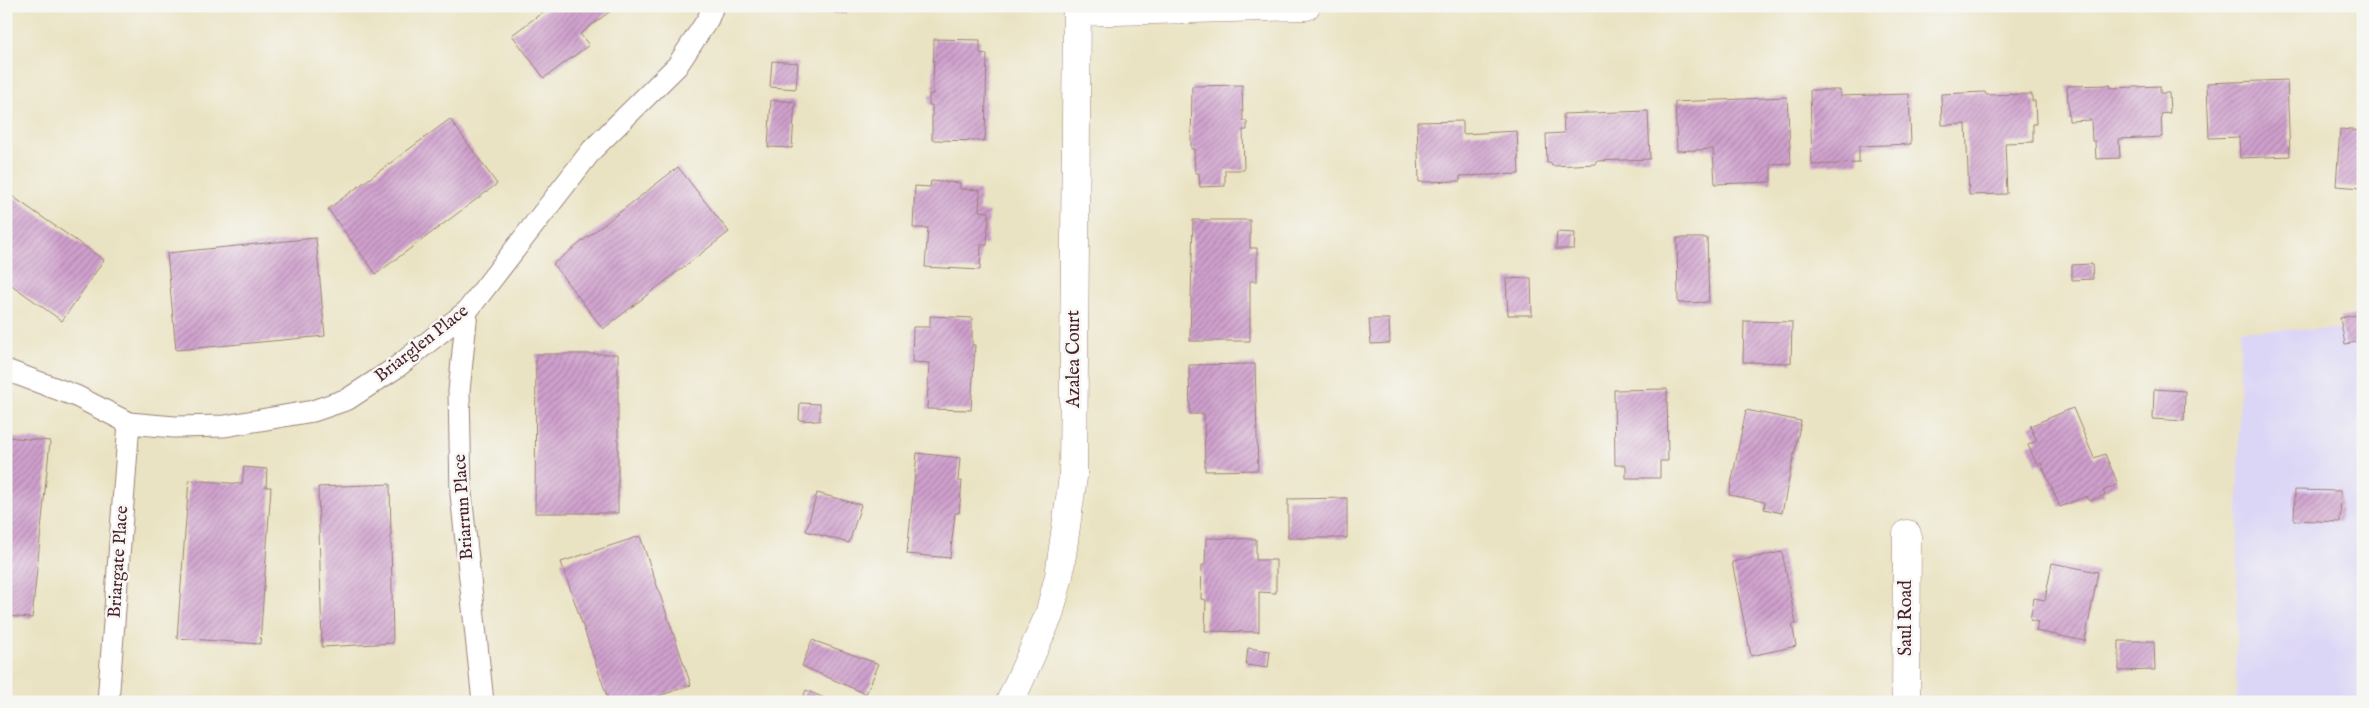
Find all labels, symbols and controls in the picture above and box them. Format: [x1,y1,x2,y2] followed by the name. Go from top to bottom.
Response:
[370,300,474,388] street label: Briarglen Place
[1063,310,1086,409] street label: Azalea Court
[449,453,479,561] street label: Briarrun Place
[104,505,134,619] street label: Briargate Place
[1895,580,1918,656] street label: Saul Road

